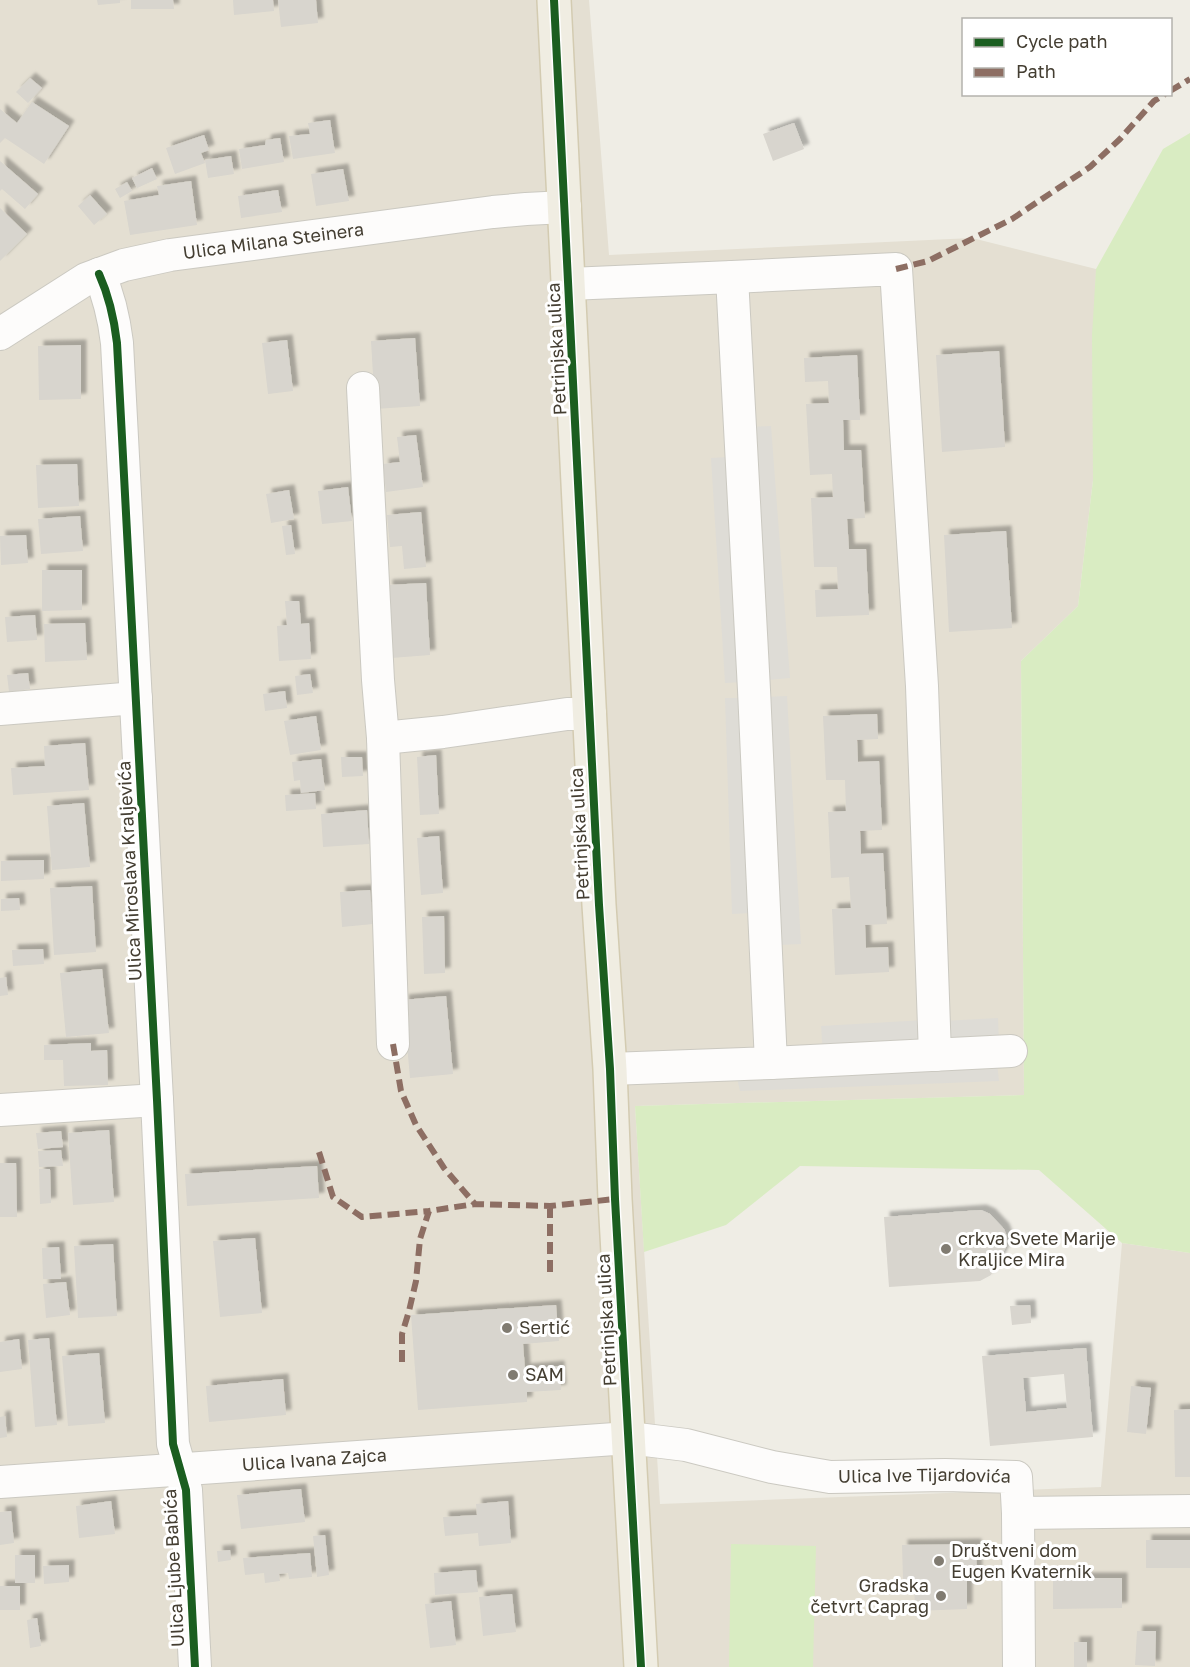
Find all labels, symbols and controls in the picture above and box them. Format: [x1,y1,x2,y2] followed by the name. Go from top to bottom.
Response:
[962,18,1172,96] legend
[1016,30,1108,52] text: Cycle path
[1016,60,1056,82] text: Path
[181,217,365,263] street label: Ulica Milana Steinera
[542,282,570,416] street label: Petrinjska ulica
[112,760,146,982] street label: Ulica Miroslava Kraljevića
[565,767,593,901] street label: Petrinjska ulica
[958,1227,1116,1270] place label: crkva Svete Marije Kraljice Mira
[939,1242,953,1256] marker: crkva Svete Marije Kraljice Mira
[592,1253,620,1387] street label: Petrinjska ulica
[519,1316,570,1338] place label: Sertić
[500,1321,514,1335] marker: Sertić
[525,1363,564,1385] place label: SAM
[506,1368,520,1382] marker: SAM
[241,1443,387,1475] street label: Ulica Ivana Zajca
[838,1463,1011,1487] street label: Ulica Ive Tijardovića
[158,1488,188,1648] street label: Ulica Ljube Babića
[951,1539,1092,1582] place label: Društveni dom Eugen Kvaternik
[932,1554,946,1568] marker: Društveni dom Eugen Kvaternik
[810,1574,929,1617] place label: Gradska četvrt Caprag
[934,1589,948,1603] marker: Gradska četvrt Caprag

